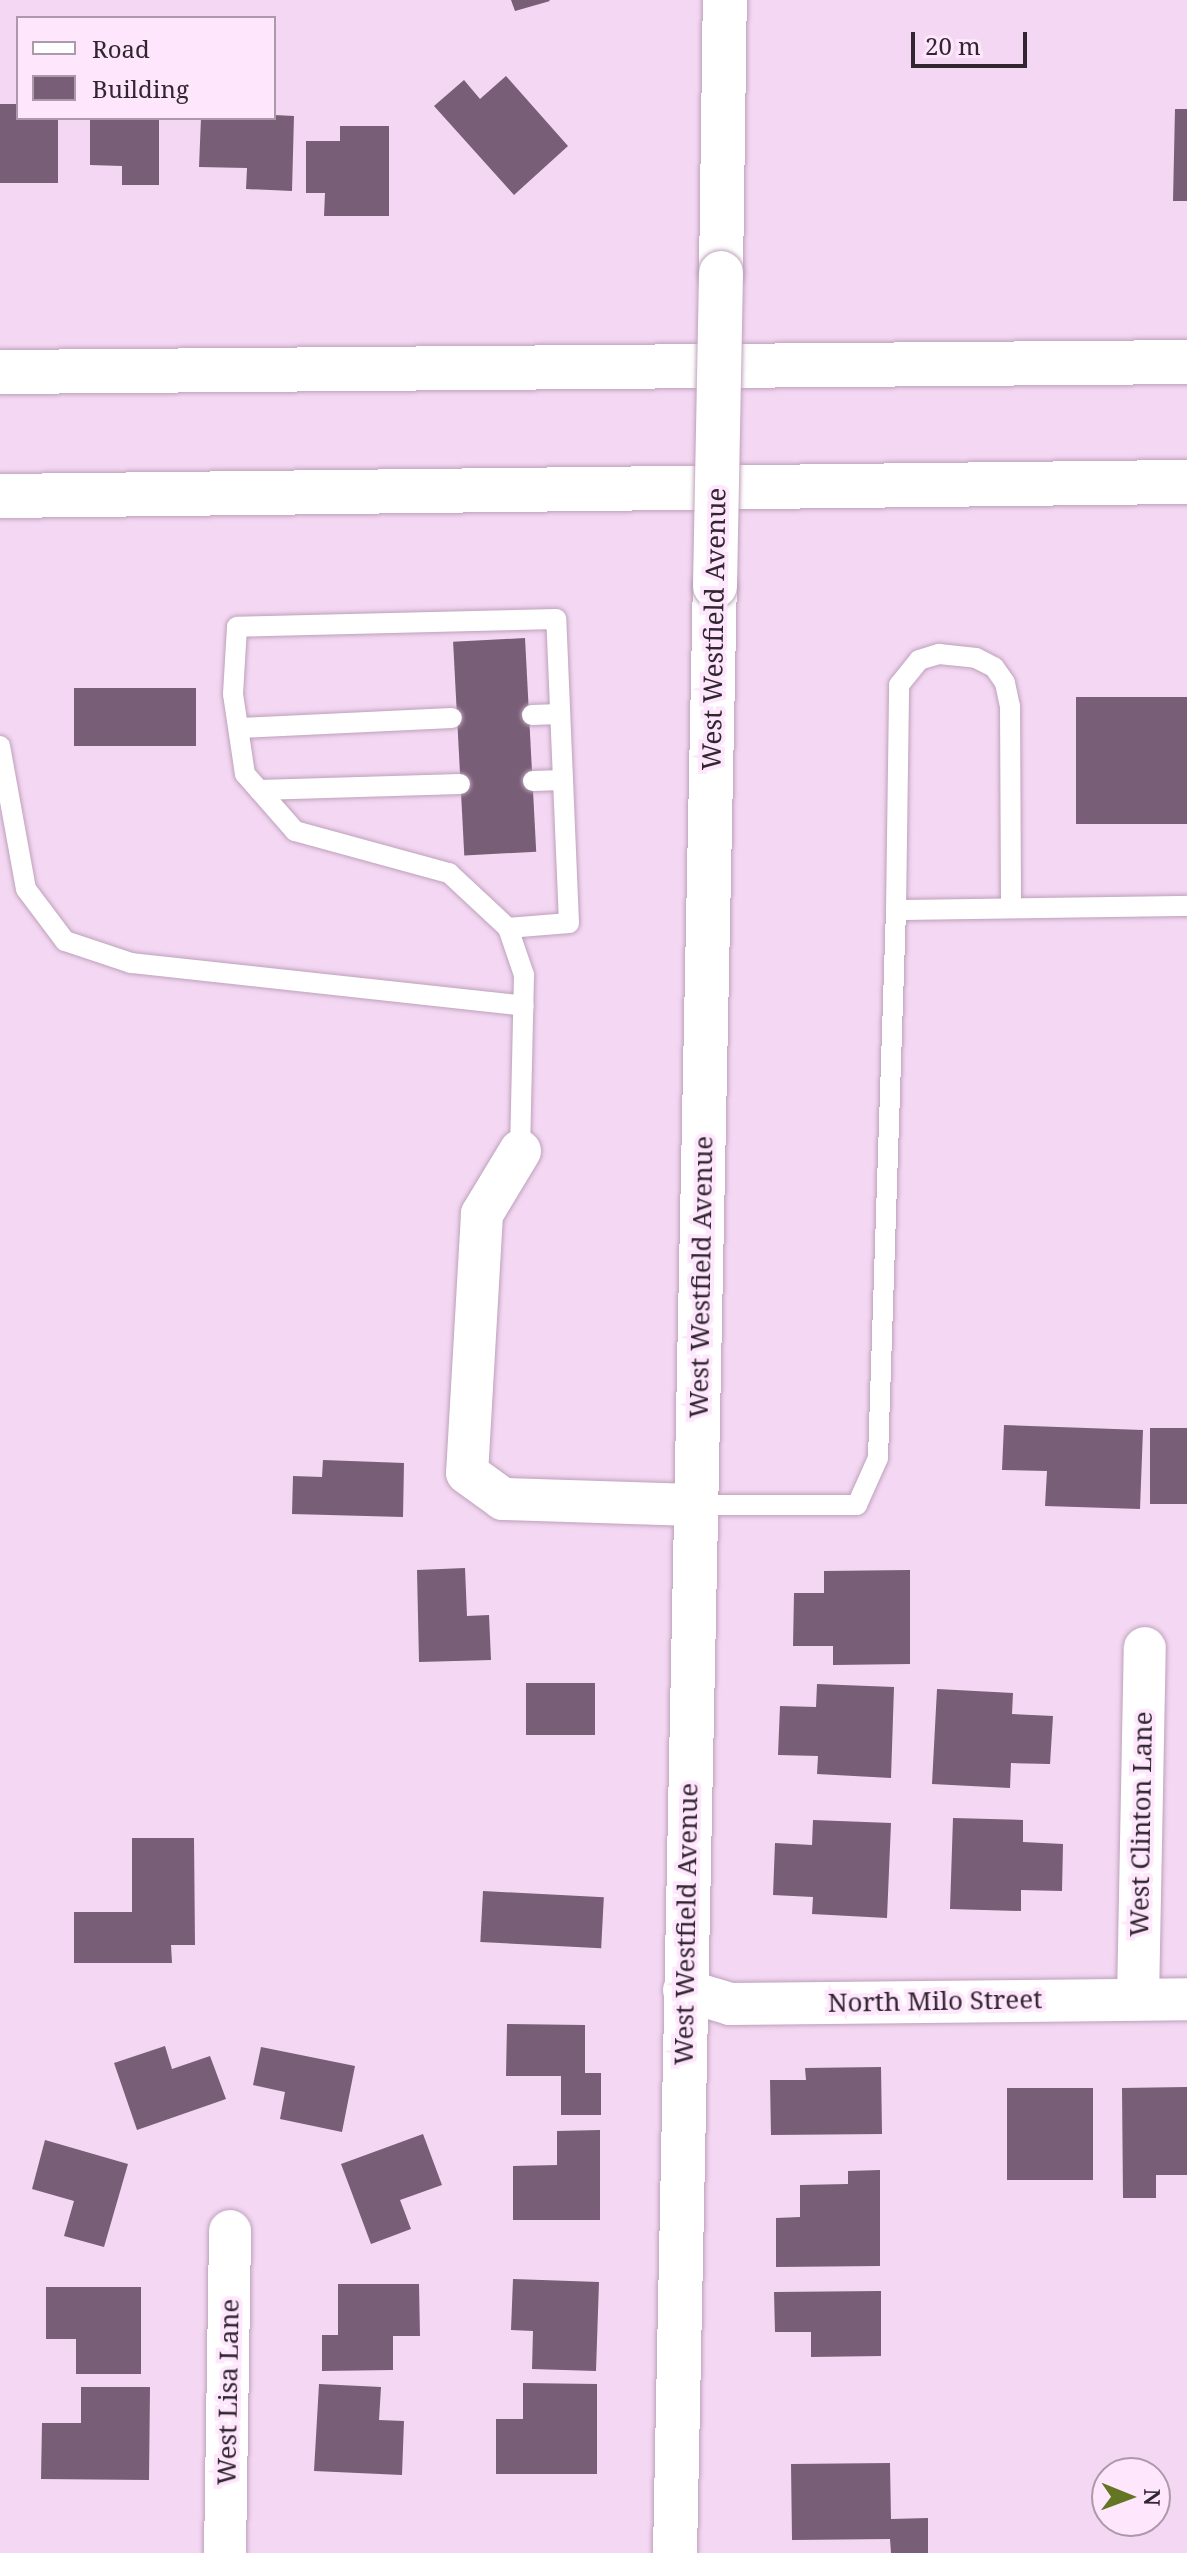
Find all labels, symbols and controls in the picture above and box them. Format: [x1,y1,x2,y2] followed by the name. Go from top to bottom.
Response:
[16,16,276,120] legend
[915,16,1031,66] scale bar
[925,29,981,62] text: 20 m
[92,32,150,65] text: Road
[92,72,189,105] text: Building
[696,487,732,771] street label: West Westfield Avenue
[683,1135,719,1419] street label: West Westfield Avenue
[1123,1711,1159,1937] street label: West Clinton Lane
[668,1782,704,2066] street label: West Westfield Avenue
[827,1984,1043,2018] street label: North Milo Street
[211,2299,245,2485] street label: West Lisa Lane
[1091,2457,1171,2537] north arrow
[1138,2488,1168,2506] text: N

